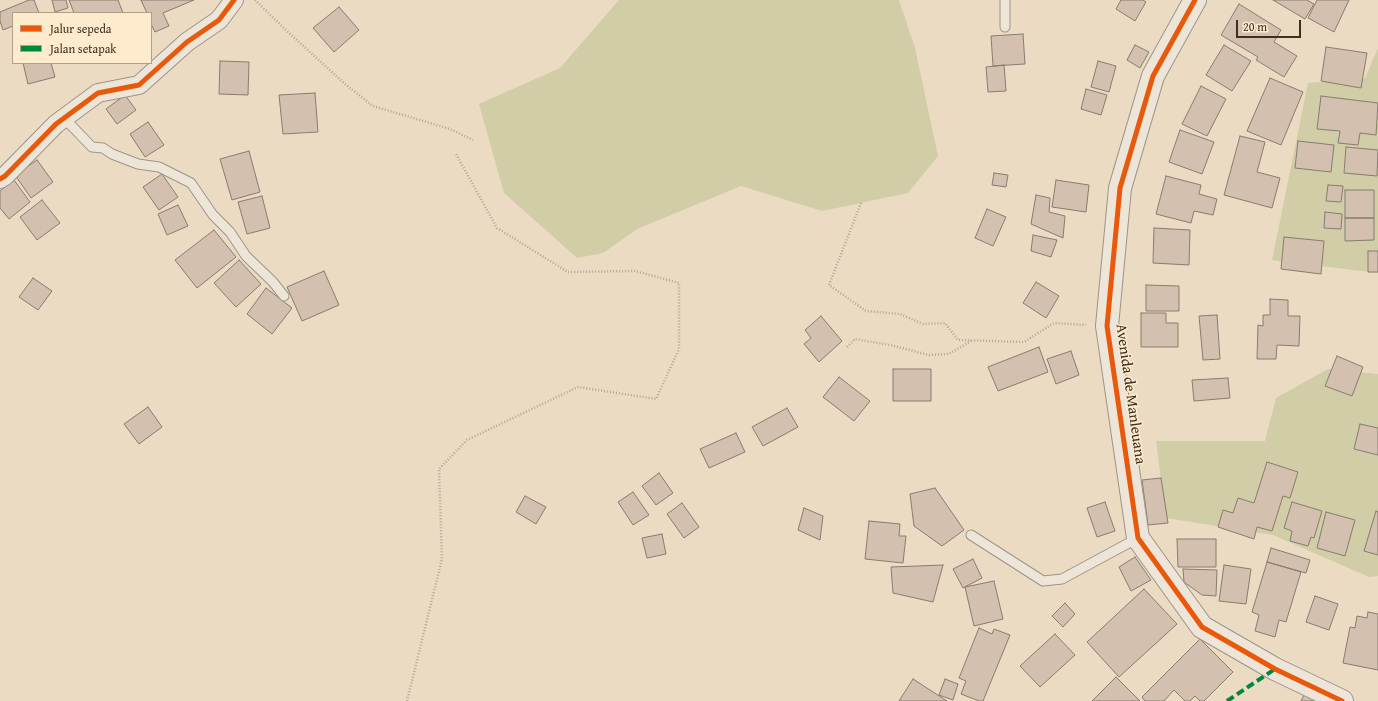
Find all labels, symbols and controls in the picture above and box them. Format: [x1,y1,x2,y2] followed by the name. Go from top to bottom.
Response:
[12,12,152,64] legend
[1238,12,1303,38] scale bar
[1243,18,1267,35] text: 20 m
[50,20,111,37] text: Jalur sepeda
[50,40,116,57] text: Jalan setapak
[1111,323,1149,465] street label: Avenida de Manleuana

